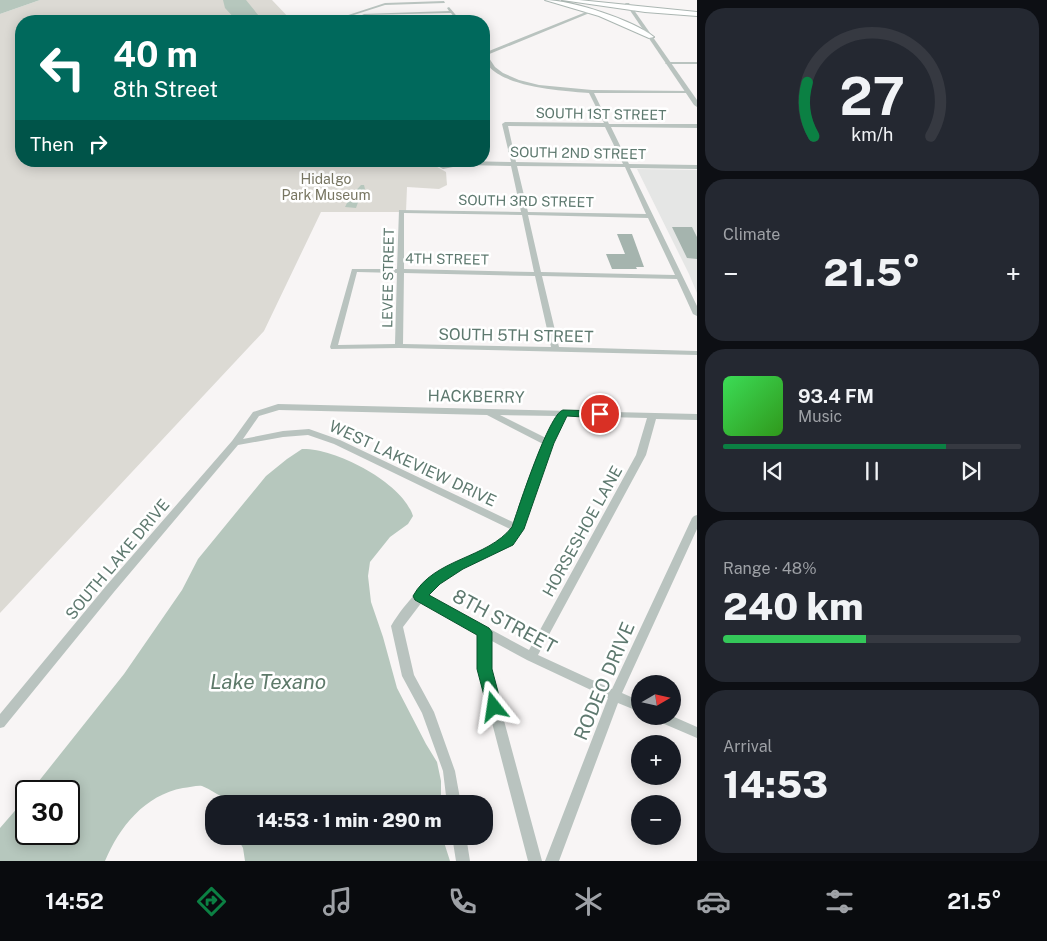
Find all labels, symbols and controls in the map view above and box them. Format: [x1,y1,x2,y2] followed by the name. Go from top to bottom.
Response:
[113,34,198,75] text: 40 m
[30,35,95,100] icon: left
[839,66,905,127] text: 27
[113,76,218,102] text: 8th Street
[535,105,667,123] street label: SOUTH 1ST STREET
[851,124,893,145] text: km/h
[84,130,112,158] icon: right
[30,133,74,155] text: Then
[510,144,646,162] street label: SOUTH 2ND STREET
[281,171,371,203] park label: Hidalgo Park Museum
[458,192,594,210] street label: SOUTH 3RD STREET
[723,225,780,244] text: Climate
[379,228,397,328] street label: LEVEE STREET
[405,250,489,268] street label: 4TH STREET
[824,250,920,295] text: 21.5°
[723,257,739,290] text: −
[1005,257,1021,290] text: +
[438,325,594,346] street label: SOUTH 5TH STREET
[798,385,874,407] text: 93.4 FM
[427,386,525,407] street label: HACKBERRY
[579,393,621,435] pin
[586,400,614,428] icon: arrive
[798,407,842,426] text: Music
[326,416,499,511] street label: WEST LAKEVIEW DRIVE
[759,457,787,485] icon: previous
[858,457,886,485] icon: pause
[957,457,985,485] icon: next
[539,463,626,600] street label: HORSESHOE LANE
[61,495,173,623] street label: SOUTH LAKE DRIVE
[723,559,817,578] text: Range · 48%
[449,584,561,658] street label: 8TH STREET
[723,584,863,629] text: 240 km
[569,619,639,743] street label: RODEO DRIVE
[210,669,326,694] water label: Lake Texano
[631,675,681,725] north arrow
[631,675,681,845] map controls
[467,680,519,732] position arrow
[631,735,681,785] button: +
[723,737,772,756] text: Arrival
[723,762,828,807] text: 14:53
[15,780,80,845] speed limit sign: 30
[631,795,681,845] button: −
[256,809,442,831] text: 14:53 · 1 min · 290 m
[194,884,229,919] icon: directions
[320,884,355,919] icon: music
[445,884,480,919] icon: phone
[571,884,606,919] icon: climate
[696,884,731,919] icon: car
[822,884,857,919] icon: filters
[45,888,104,914] text: 14:52
[947,888,1002,914] text: 21.5°

